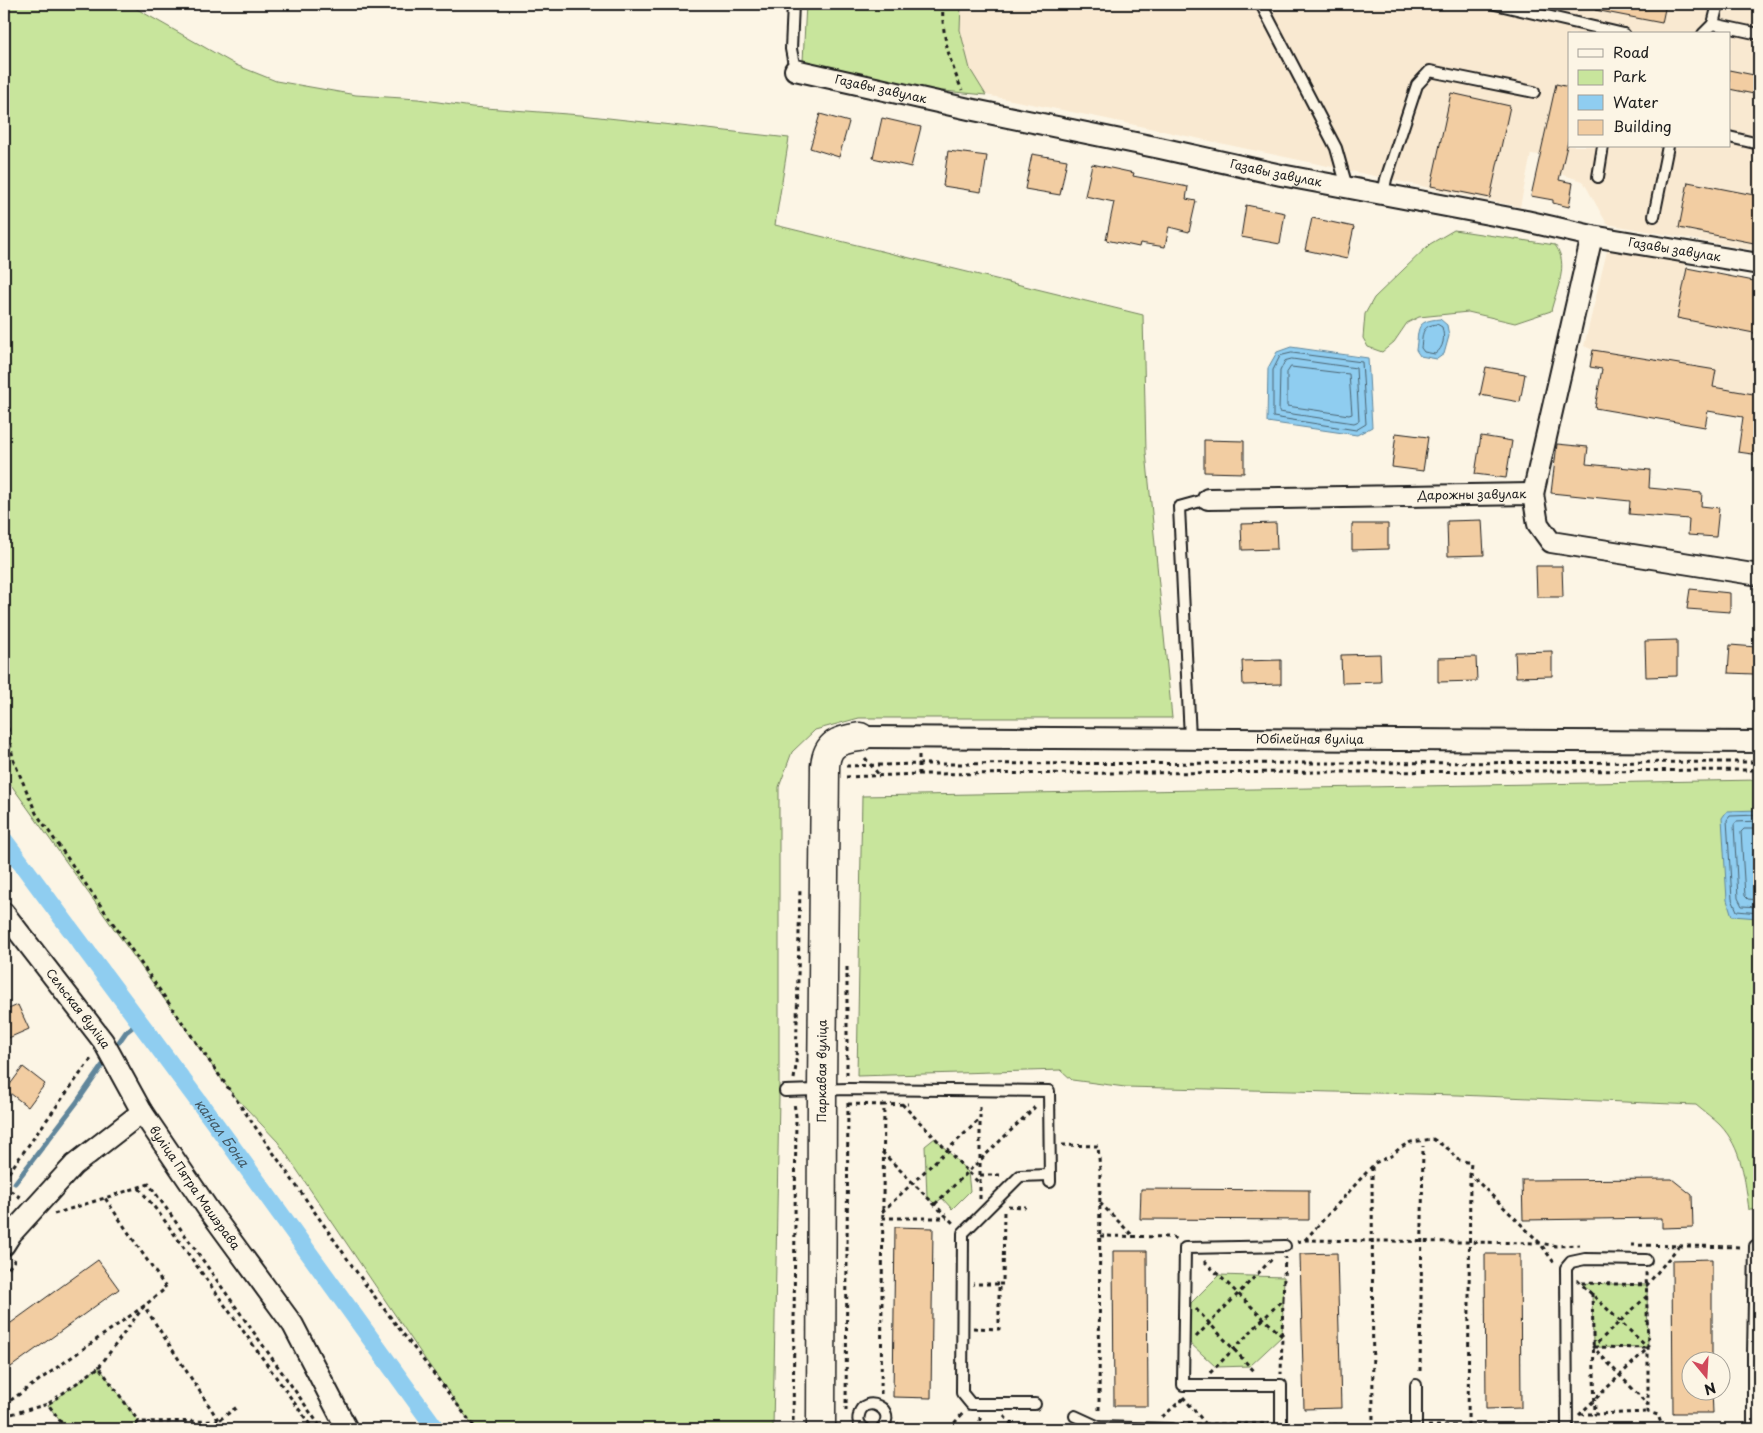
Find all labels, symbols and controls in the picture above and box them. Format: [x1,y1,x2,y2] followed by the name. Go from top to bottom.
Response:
[1568,32,1730,148] legend
[1613,40,1649,63] text: Road
[1613,64,1647,87] text: Park
[833,69,930,107] street label: Газавы завулак
[1613,90,1658,113] text: Water
[1613,114,1672,137] text: Building
[1229,154,1325,191] street label: Газавы завулак
[1627,232,1723,266] street label: Газавы завулак
[1416,484,1527,504] street label: Дарожны завулак
[1256,729,1365,748] street label: Юбілейная вуліца
[42,964,116,1052] street label: Сельская вуліца
[812,1019,831,1123] street label: Паркавая вуліца
[190,1094,255,1172] water label: канал Бона
[146,1121,245,1254] street label: вуліца Пятра Машэрава
[1680,1350,1730,1400] north arrow
[1702,1377,1719,1401] text: N

